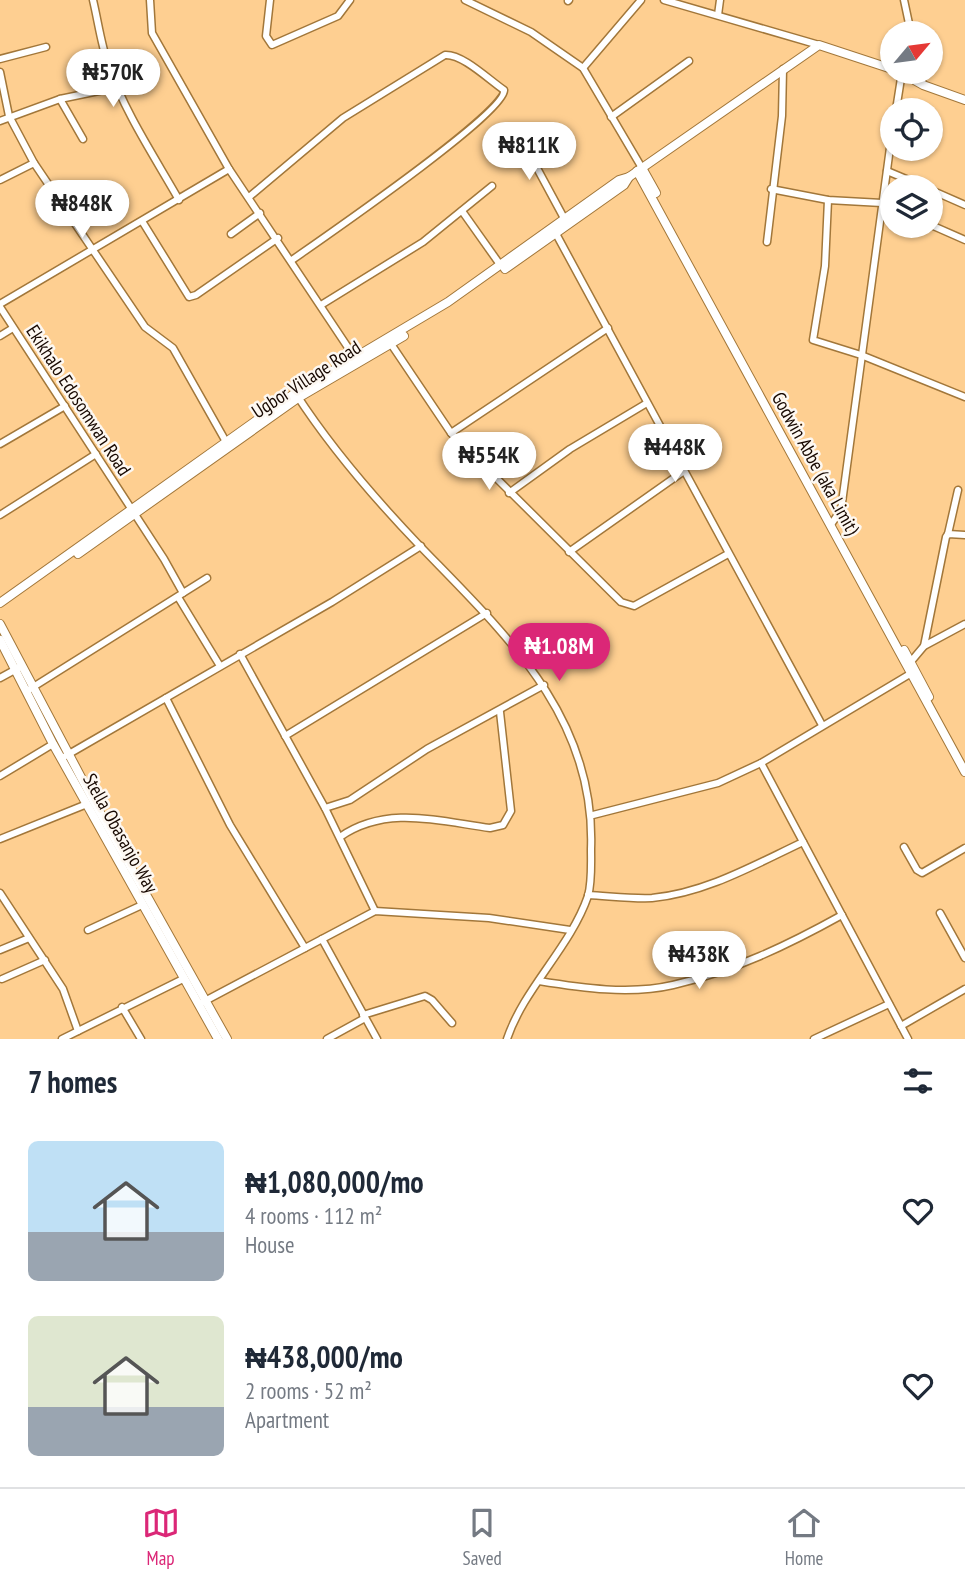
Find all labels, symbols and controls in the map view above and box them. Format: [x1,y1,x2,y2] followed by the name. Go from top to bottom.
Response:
[880,21,943,84] north arrow
[880,21,943,238] map controls
[64,50,162,109] pin: ₦570K
[82,57,144,86] text: ₦570K
[880,98,943,161] button: locate
[480,122,578,182] pin: ₦811K
[498,130,560,159] text: ₦811K
[880,175,943,238] button: layers
[33,180,131,240] pin: ₦848K
[51,188,113,217] text: ₦848K
[21,320,137,480] street label: Ekikhalo Edosomwan Road
[247,335,365,423] street label: Ugbor Village Road
[767,387,865,539] street label: Godwin Abbe (aka Limit)
[626,424,724,484] pin: ₦448K
[644,432,706,461] text: ₦448K
[440,433,538,492] pin: ₦554K
[458,440,520,469] text: ₦554K
[502,624,616,683] pin: ₦1.08M
[524,631,594,660] text: ₦1.08M
[78,769,164,898] street label: Stella Obasanjo Way
[650,932,748,991] pin: ₦438K
[668,939,730,968] text: ₦438K
[28,1062,117,1101] text: 7 homes
[899,1062,937,1100] icon: filters
[245,1162,424,1201] text: ₦1,080,000/mo
[84,1169,168,1253] icon: home
[899,1192,937,1230] icon: heart
[245,1201,382,1230] text: 4 rooms · 112 m²
[245,1230,295,1259] text: House
[245,1337,403,1376] text: ₦438,000/mo
[84,1344,168,1428] icon: home
[899,1367,937,1405] icon: heart
[245,1376,372,1405] text: 2 rooms · 52 m²
[245,1405,329,1434] text: Apartment
[142,1504,180,1570] tab: Map
[463,1504,502,1570] tab: Saved
[785,1504,823,1570] tab: Home

